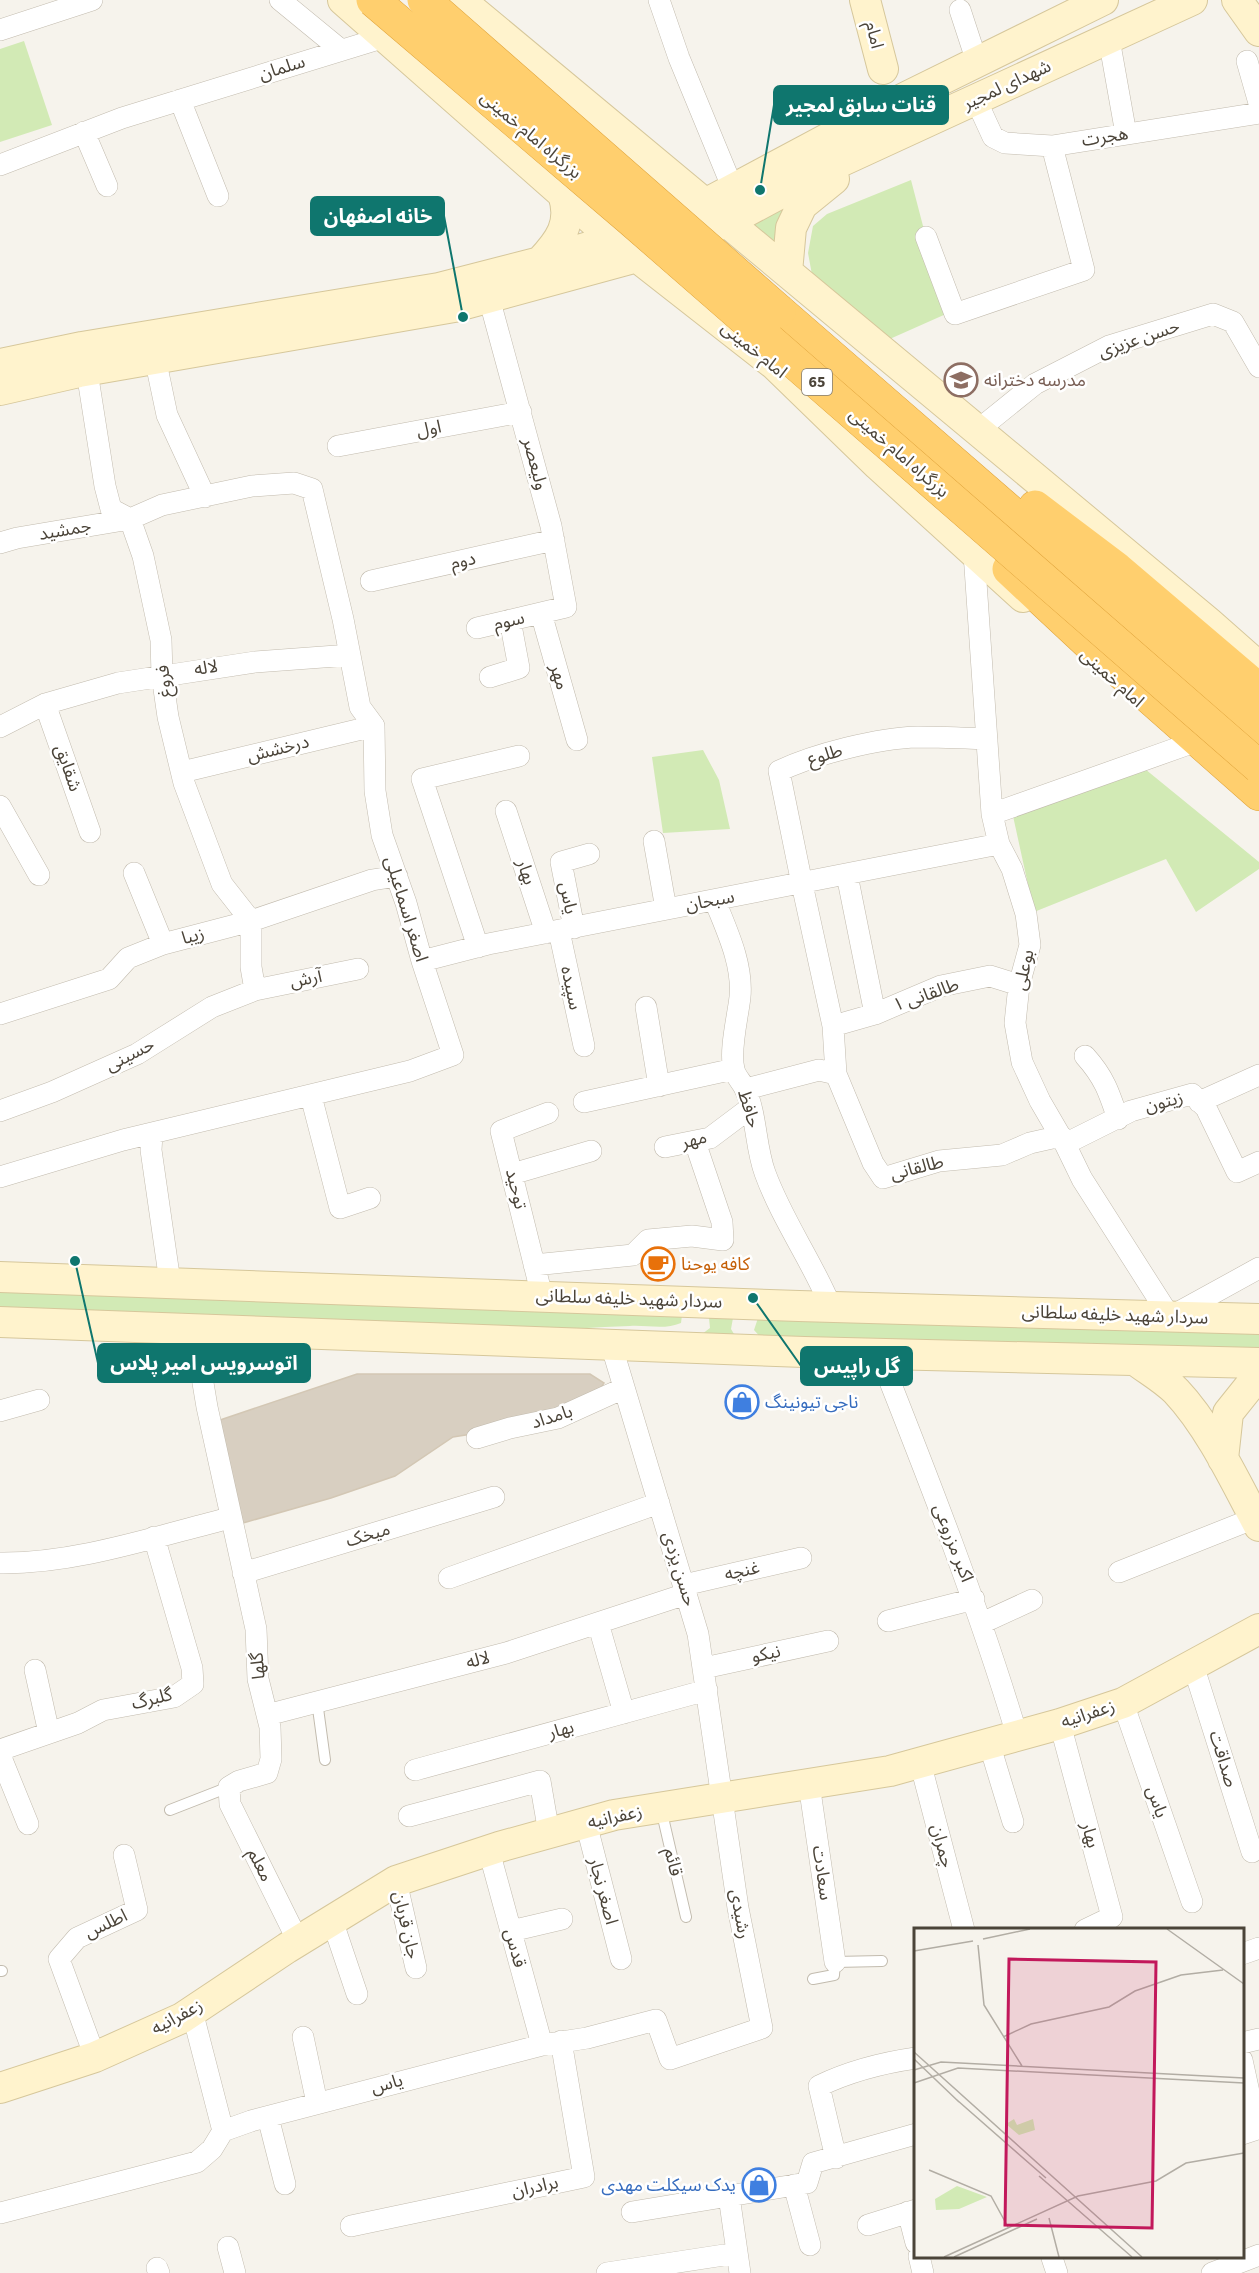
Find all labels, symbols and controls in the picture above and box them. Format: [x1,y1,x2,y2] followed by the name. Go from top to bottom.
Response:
[858,19,889,52] street label: امام
[256,49,308,87] street label: سلمان
[958,54,1055,117] street label: شهدای لمجیر
[474,85,587,186] street label: بزرگراه امام خمینی
[774,86,948,124] callout: قنات سابق لمجیر
[785,92,936,120] text: قنات سابق لمجیر
[1080,121,1130,153] street label: هجرت
[311,197,444,235] callout: خانه اصفهان
[324,203,433,231] text: خانه اصفهان
[1095,313,1183,365] street label: حسن عزیزی
[715,316,792,385] street label: امام خمینی
[943,362,979,398] school or university icon: مدرسه دخترانه
[984,368,1086,393] place label: مدرسه دخترانه
[802,369,832,395] road number: 65
[843,402,955,504] street label: بزرگراه امام خمینی
[414,414,444,444] street label: اول
[516,434,554,493] street label: ولیعصر
[37,513,93,547] street label: جمشید
[448,546,478,577] street label: دوم
[491,605,527,638] street label: سوم
[1074,642,1150,714] street label: امام خمینی
[192,654,220,682] street label: لاله
[543,660,575,693] street label: مهر
[150,664,179,698] street label: فروغ
[244,729,312,769] street label: درخشش
[805,738,846,773] street label: طلوع
[48,741,88,795] street label: شقایق
[378,853,434,965] street label: اصغر اسماعیلی
[510,855,542,888] street label: بهار
[553,880,583,916] street label: یاس
[683,884,737,918] street label: سبحان
[179,921,207,951] street label: زیبا
[1008,947,1040,993] street label: بوعلی
[288,964,325,994] street label: آرش
[554,964,588,1012] street label: سپیده
[890,972,962,1018] street label: طالقانی ۱
[101,1032,159,1078] street label: حسینی
[1142,1085,1186,1119] street label: زیتون
[731,1087,767,1131] street label: حافظ
[677,1125,710,1156] street label: مهر
[888,1149,946,1187] street label: طالقانی
[499,1166,533,1212] street label: توحید
[640,1246,676,1282] cafe icon: کافه یوحنا
[681,1252,751,1277] place label: کافه یوحنا
[535,1283,723,1315] street label: سردار شهید خلیفه سلطانی
[1021,1299,1209,1331] street label: سردار شهید خلیفه سلطانی
[98,1344,310,1382] callout: اتوسرويس امير پلاس
[801,1347,912,1385] callout: گل راپیس
[110,1350,298,1378] text: اتوسرويس امير پلاس
[814,1353,901,1381] text: گل راپیس
[724,1384,760,1420] shop icon: ناجی‌ تیونینگ
[765,1390,858,1415] place label: ناجی‌ تیونینگ
[528,1399,576,1435] street label: بامداد
[927,1500,979,1586] street label: اکبر مزروعی
[343,1516,393,1554] street label: میخک
[656,1529,702,1609] street label: حسن یزدی
[722,1555,762,1587] street label: غنچه
[749,1639,783,1669] street label: نیکو
[463,1645,493,1675] street label: لاله
[244,1651,272,1681] street label: گلها
[129,1682,176,1716] street label: گلبرگ
[1058,1694,1118,1734] street label: زعفرانیه
[544,1715,577,1746] street label: بهار
[1203,1728,1243,1790] street label: صداقت
[1140,1783,1174,1821] street label: یاس
[585,1799,645,1835] street label: زعفرانیه
[1074,1818,1105,1851] street label: بهار
[924,1821,960,1871] street label: چمران
[241,1844,279,1886] street label: معلم
[806,1844,838,1902] street label: سعادت
[658,1845,688,1879] street label: قائم
[582,1854,624,1927] street label: اصغر نجار
[723,1887,757,1941] street label: رشیدی
[386,1889,426,1961] street label: جان قربان
[80,1903,132,1945] street label: اطلس
[498,1926,532,1970] street label: قدس
[914,1928,1244,2258] inset map
[147,1993,207,2041] street label: زعفرانیه
[368,2068,406,2100] street label: یاس
[741,2167,777,2203] shop icon: یدک سیکلت مهدی
[509,2170,561,2204] street label: برادران
[601,2173,736,2198] place label: یدک سیکلت مهدی

